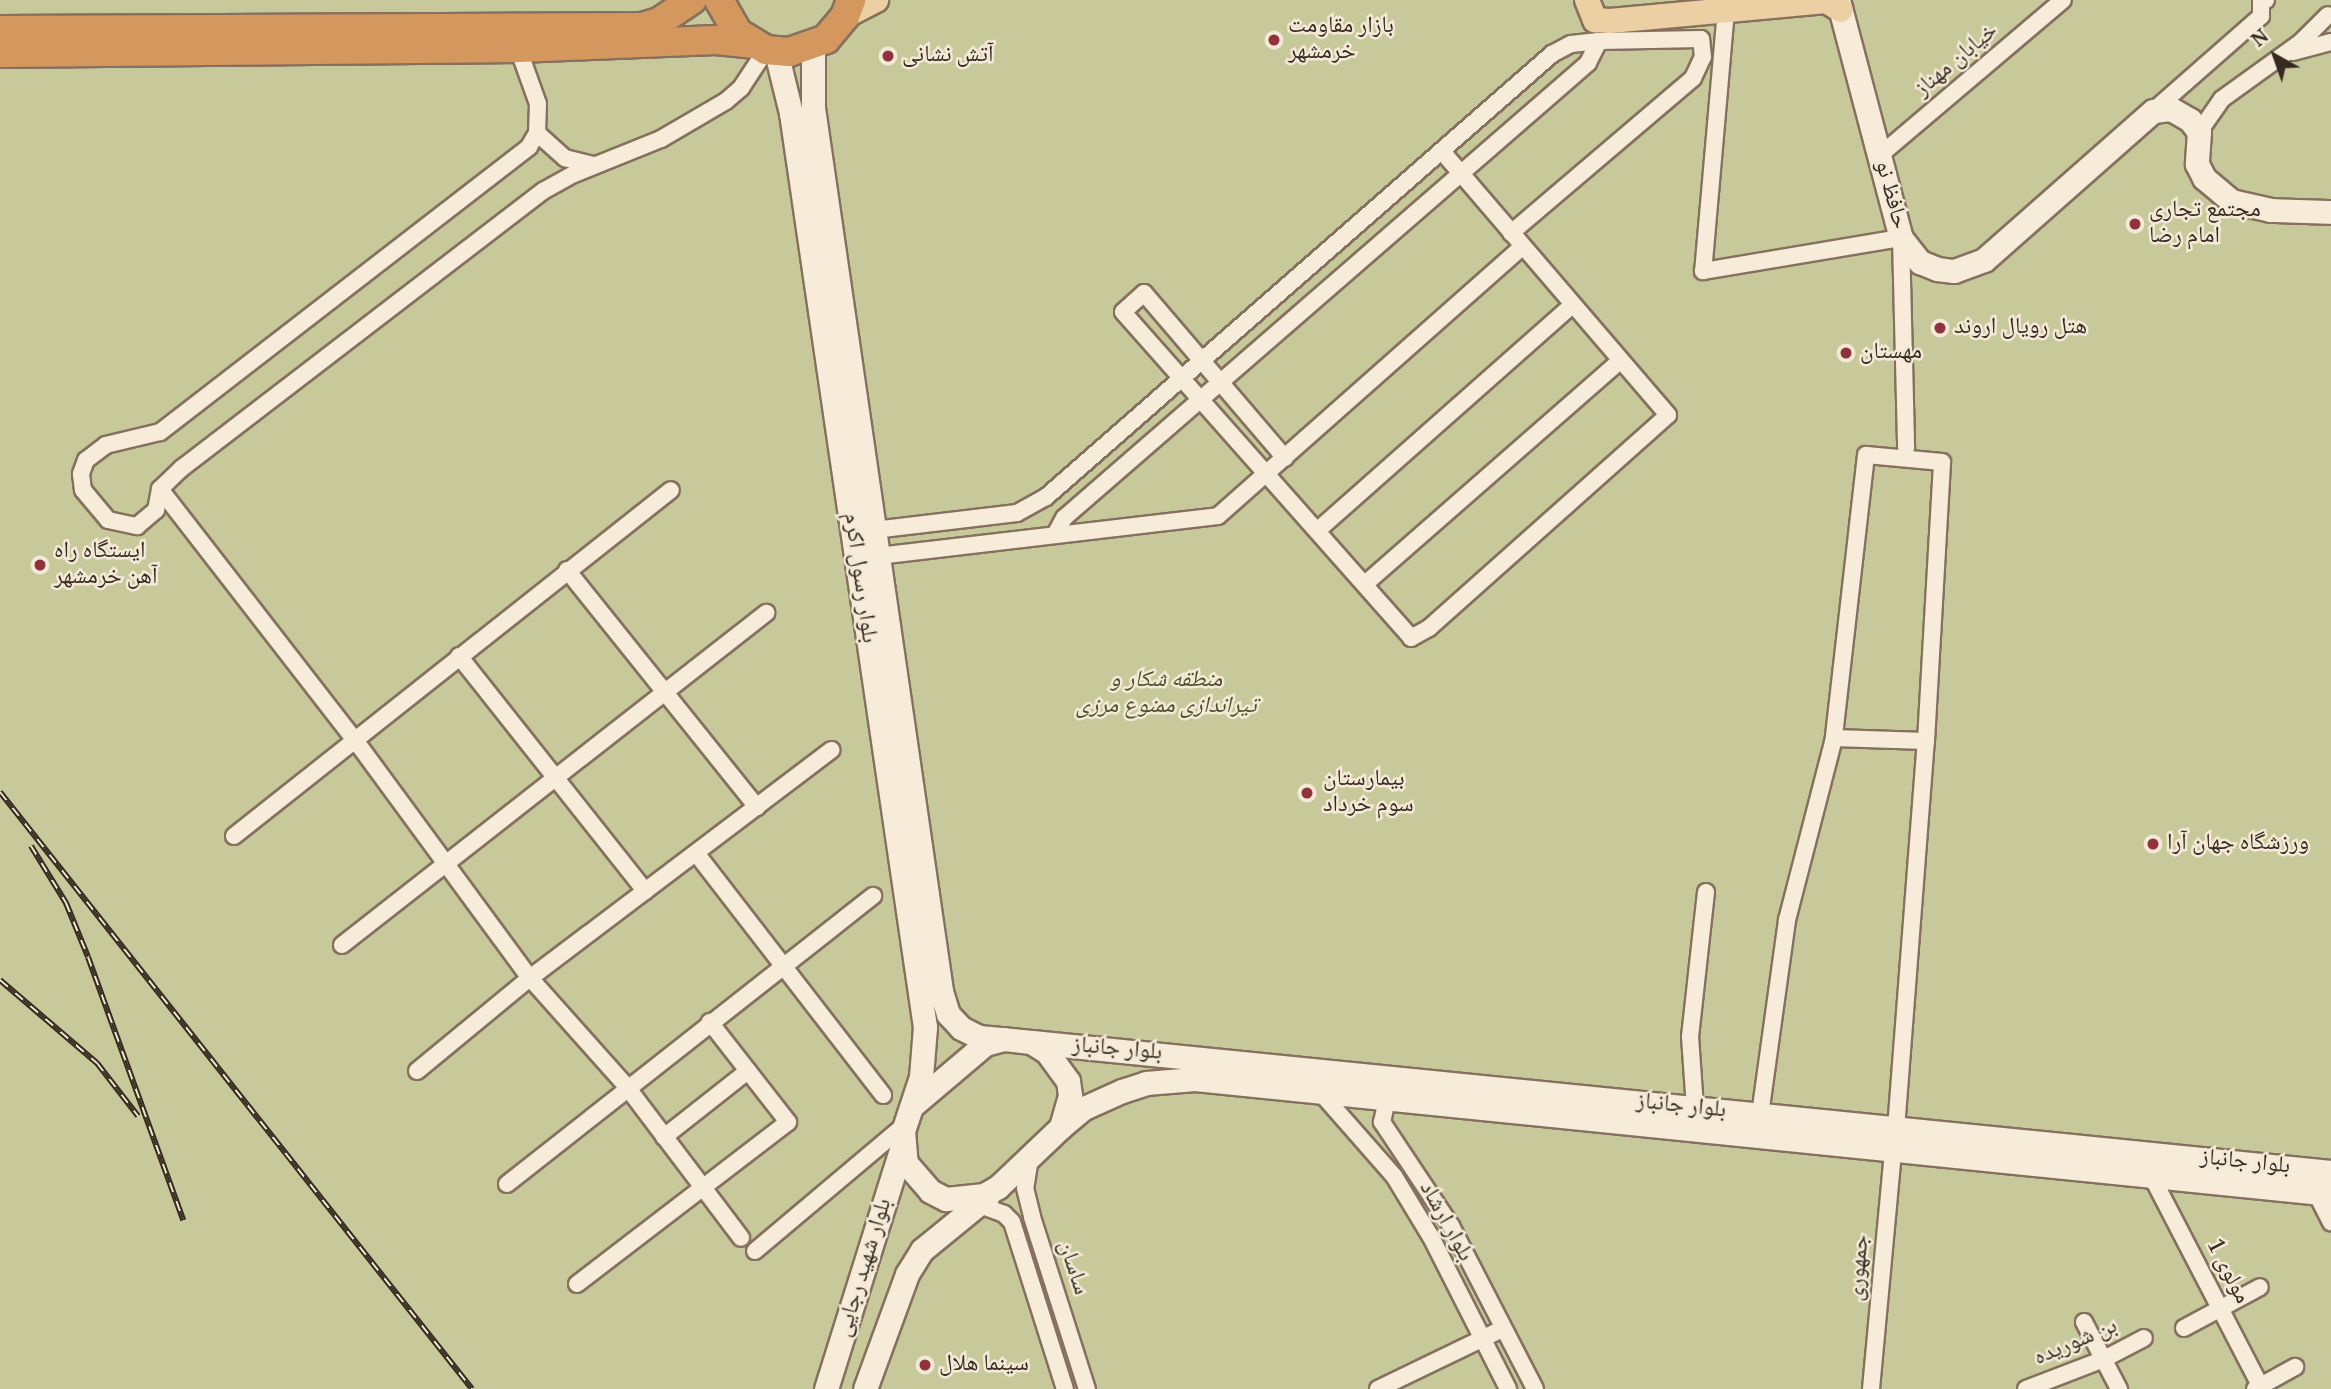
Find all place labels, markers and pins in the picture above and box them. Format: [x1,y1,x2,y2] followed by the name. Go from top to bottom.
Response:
[1288,13,1394,67] place label: بازار مقاومت خرمشهر
[1266,32,1282,48] marker: بازار مقاومت خرمشهر
[902,42,993,70] place label: آتش نشانی
[880,48,896,64] marker: آتش نشانی
[2149,197,2261,251] place label: مجتمع تجاری امام رضا
[2127,216,2143,232] marker: مجتمع تجاری امام رضا
[1954,314,2087,342] place label: هتل رویال اروند
[1932,320,1948,336] marker: هتل رویال اروند
[1860,339,1922,367] place label: مهستان
[1838,345,1854,361] marker: مهستان
[54,538,157,592] place label: ایستگاه راه آهن خرمشهر
[32,557,48,573] marker: ایستگاه راه آهن خرمشهر
[1323,766,1414,820] place label: بیمارستان سوم خرداد
[1297,783,1317,803] marker: بیمارستان سوم خرداد
[2167,830,2309,858] place label: ورزشگاه جهان آرا
[2145,836,2161,852] marker: ورزشگاه جهان آرا
[939,1351,1029,1379] place label: سینما هلال
[917,1357,933,1373] marker: سینما هلال

